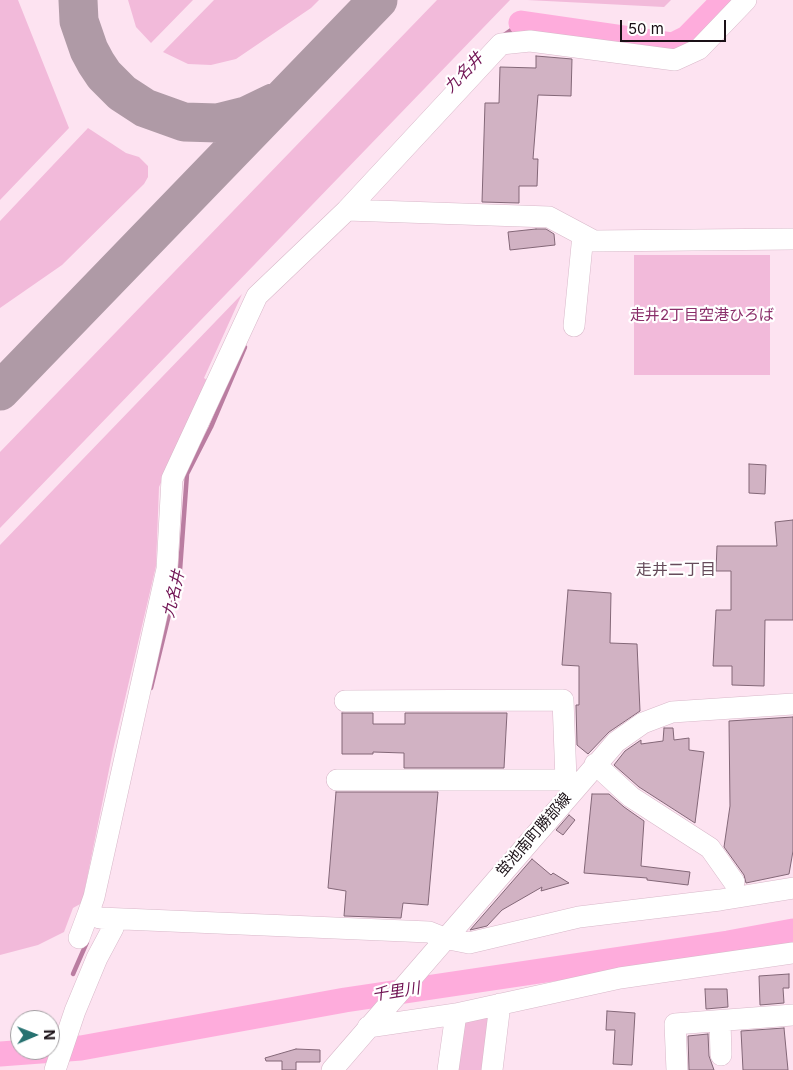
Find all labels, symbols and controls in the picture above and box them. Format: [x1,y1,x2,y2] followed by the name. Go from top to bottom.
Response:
[623,10,729,42] scale bar
[628,19,664,38] text: 50 m
[440,49,488,97] water label: 九名井
[630,306,774,324] park label: 走井2丁目空港ひろば
[636,560,716,580] district label: 走井二丁目
[159,568,189,620] water label: 九名井
[493,789,575,881] street label: 蛍池南町勝部線
[371,979,421,1005] water label: 千里川
[10,1010,60,1060] north arrow
[41,1029,58,1040] text: N

